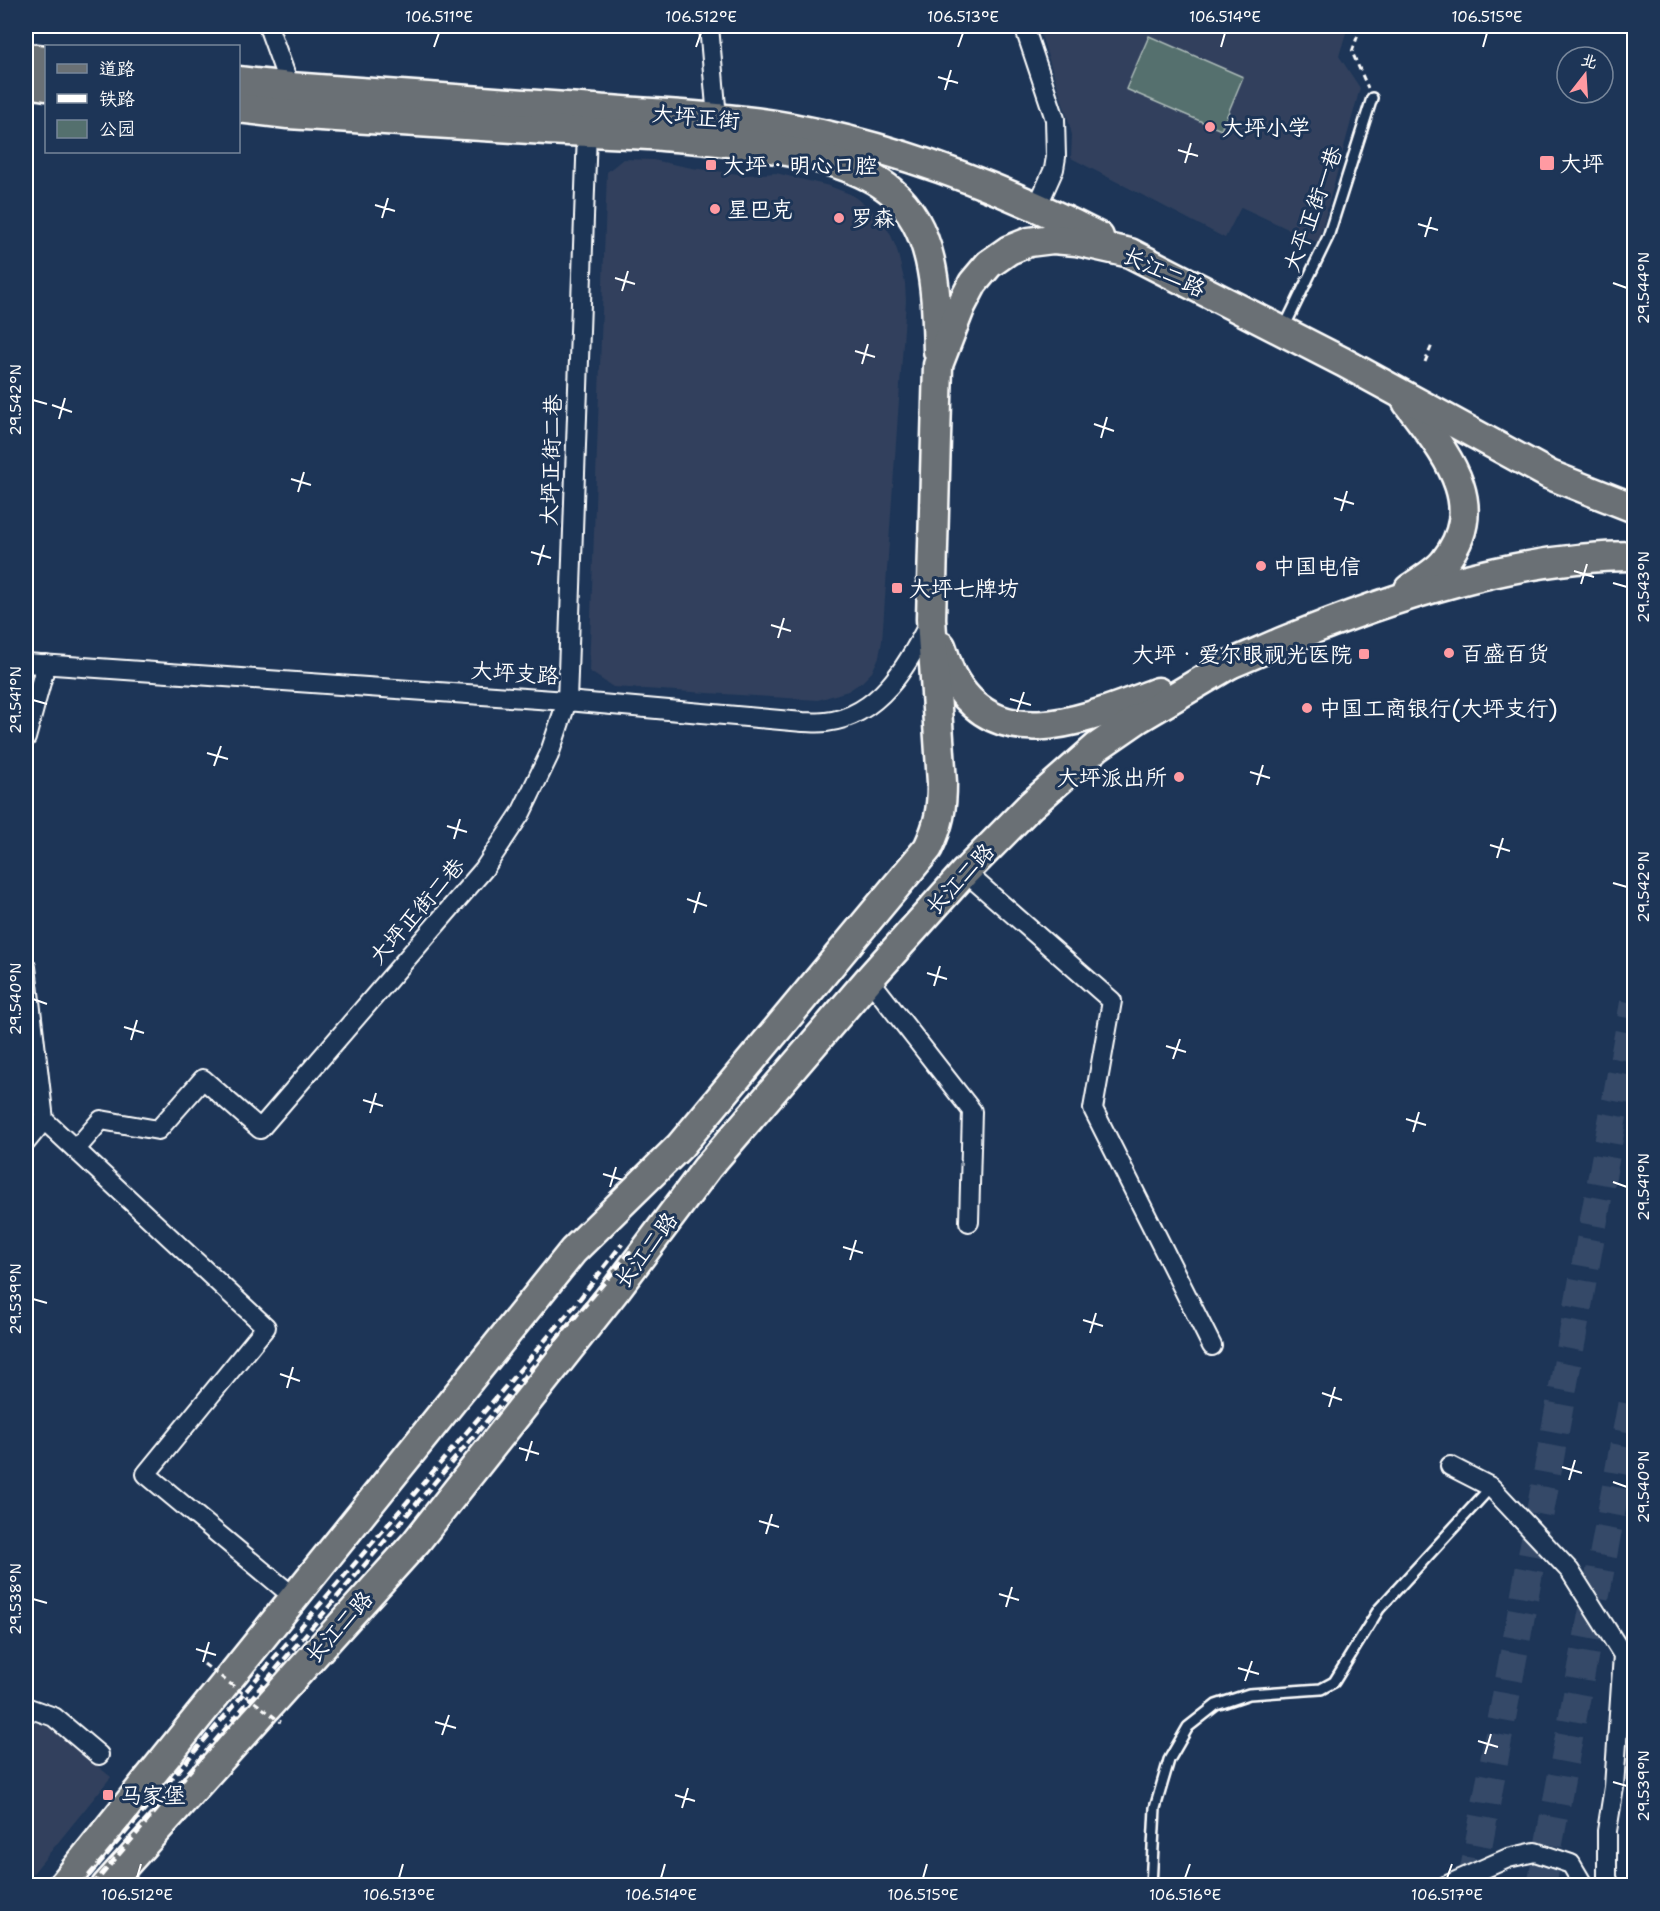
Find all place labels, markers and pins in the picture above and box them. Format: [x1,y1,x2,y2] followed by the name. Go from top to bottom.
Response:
[1222,113,1310,142] place label: 大坪小学
[1203,120,1217,134] marker: 大坪小学
[1560,149,1604,178] place label: 大坪
[723,151,877,180] place label: 大坪‧明心口腔
[1538,154,1556,172] marker: 大坪
[704,158,718,172] marker: 大坪‧明心口腔
[727,195,793,224] place label: 星巴克
[708,202,722,216] marker: 星巴克
[851,204,895,233] place label: 罗森
[832,211,846,225] marker: 罗森
[1273,552,1361,581] place label: 中国电信
[1254,559,1268,573] marker: 中国电信
[909,574,1019,603] place label: 大坪七牌坊
[890,581,904,595] marker: 大坪七牌坊
[1461,639,1549,668] place label: 百盛百货
[1132,640,1352,669] place label: 大坪‧爱尔眼视光医院
[1442,646,1456,660] marker: 百盛百货
[1357,647,1371,661] marker: 大坪‧爱尔眼视光医院
[1319,694,1558,723] place label: 中国工商银行(大坪支行)
[1300,701,1314,715] marker: 中国工商银行(大坪支行)
[1057,763,1167,792] place label: 大坪派出所
[1172,770,1186,784] marker: 大坪派出所
[120,1781,186,1810] place label: 马家堡
[101,1788,115,1802] marker: 马家堡

